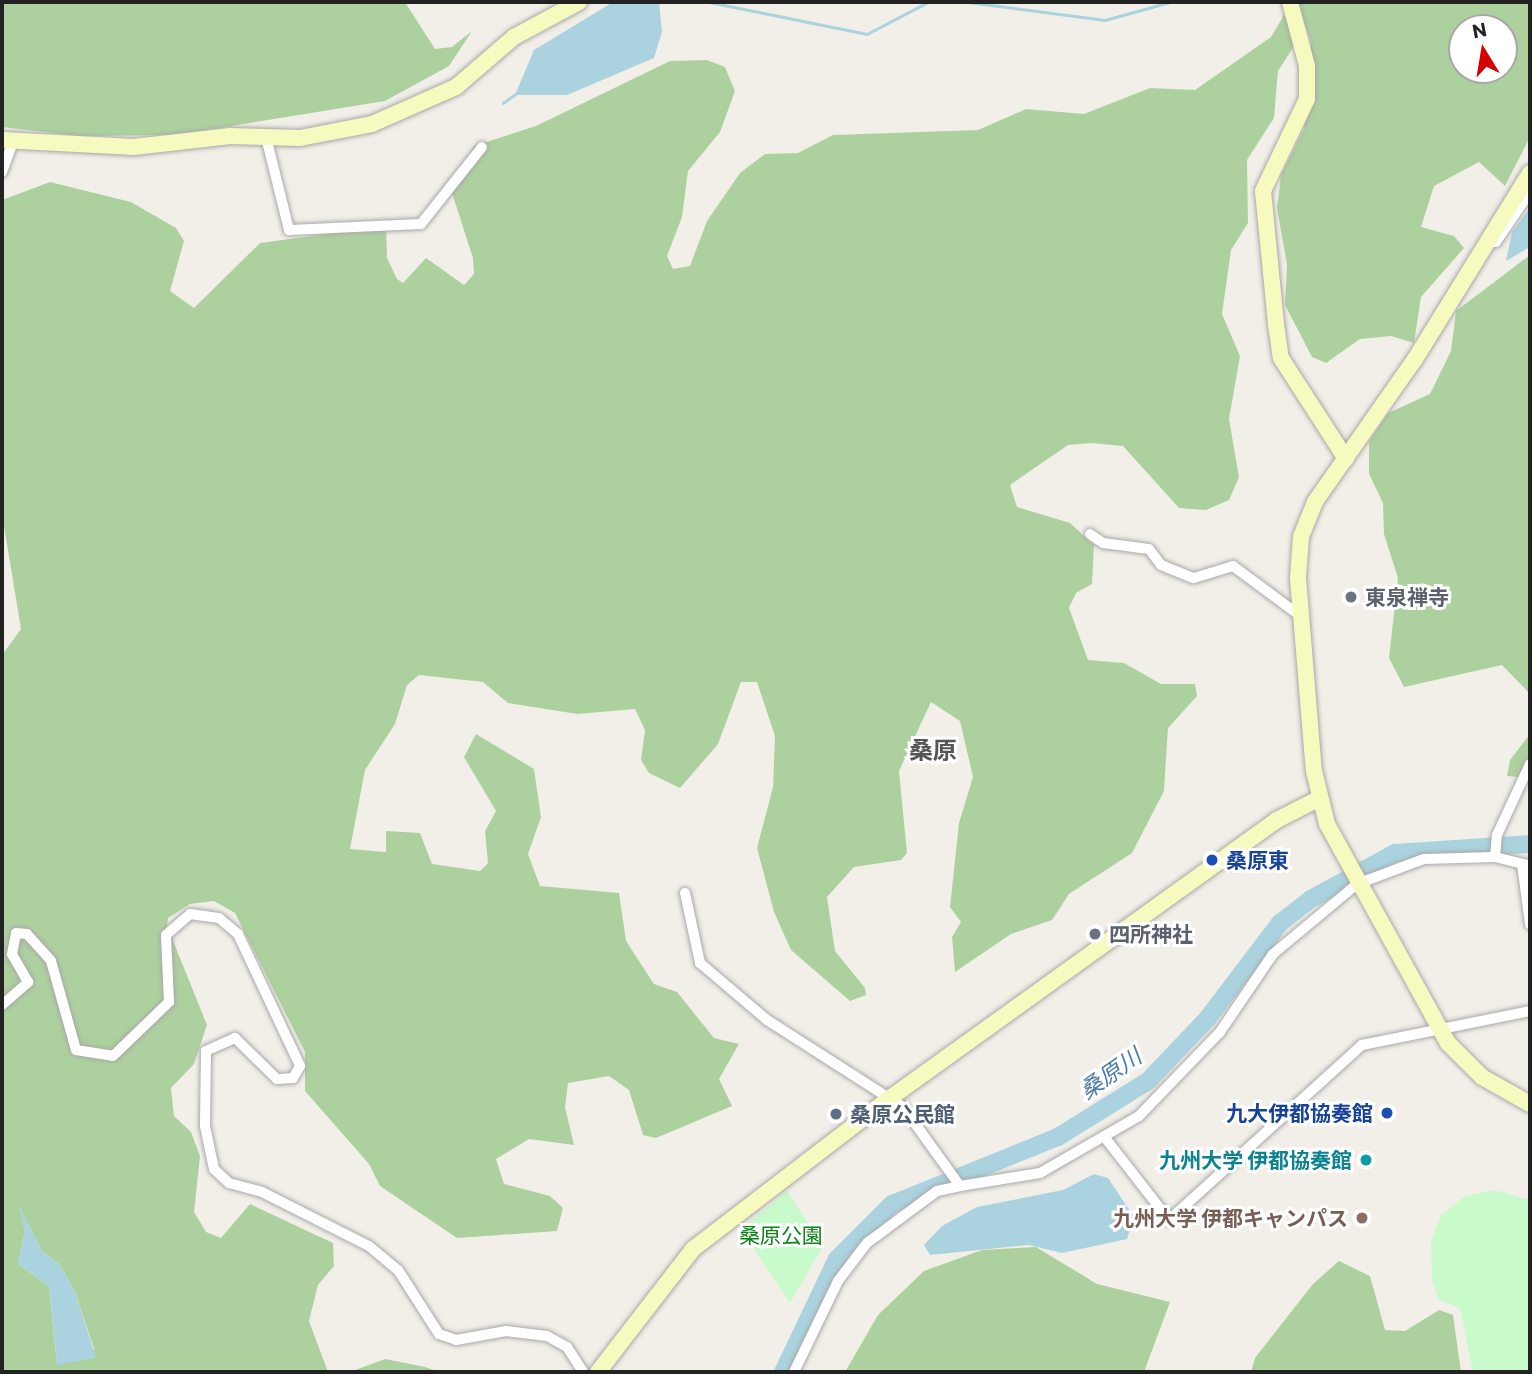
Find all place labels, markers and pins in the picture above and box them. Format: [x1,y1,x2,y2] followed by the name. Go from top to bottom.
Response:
[1365,584,1449,610] place label: 東泉禅寺
[1343,589,1359,605] marker: 東泉禅寺
[1226,847,1289,873] place label: 桑原東
[1204,852,1220,868] marker: 桑原東
[1109,921,1193,947] place label: 四所神社
[1087,926,1103,942] marker: 四所神社
[1226,1100,1373,1126] place label: 九大伊都協奏館
[850,1101,955,1127] place label: 桑原公民館
[1379,1105,1395,1121] marker: 九大伊都協奏館
[828,1106,844,1122] marker: 桑原公民館
[1159,1147,1352,1173] place label: 九州大学 伊都協奏館
[1358,1152,1374,1168] marker: 九州大学 伊都協奏館
[1113,1205,1348,1231] place label: 九州大学 伊都キャンパス
[1354,1210,1370,1226] marker: 九州大学 伊都キャンパス

